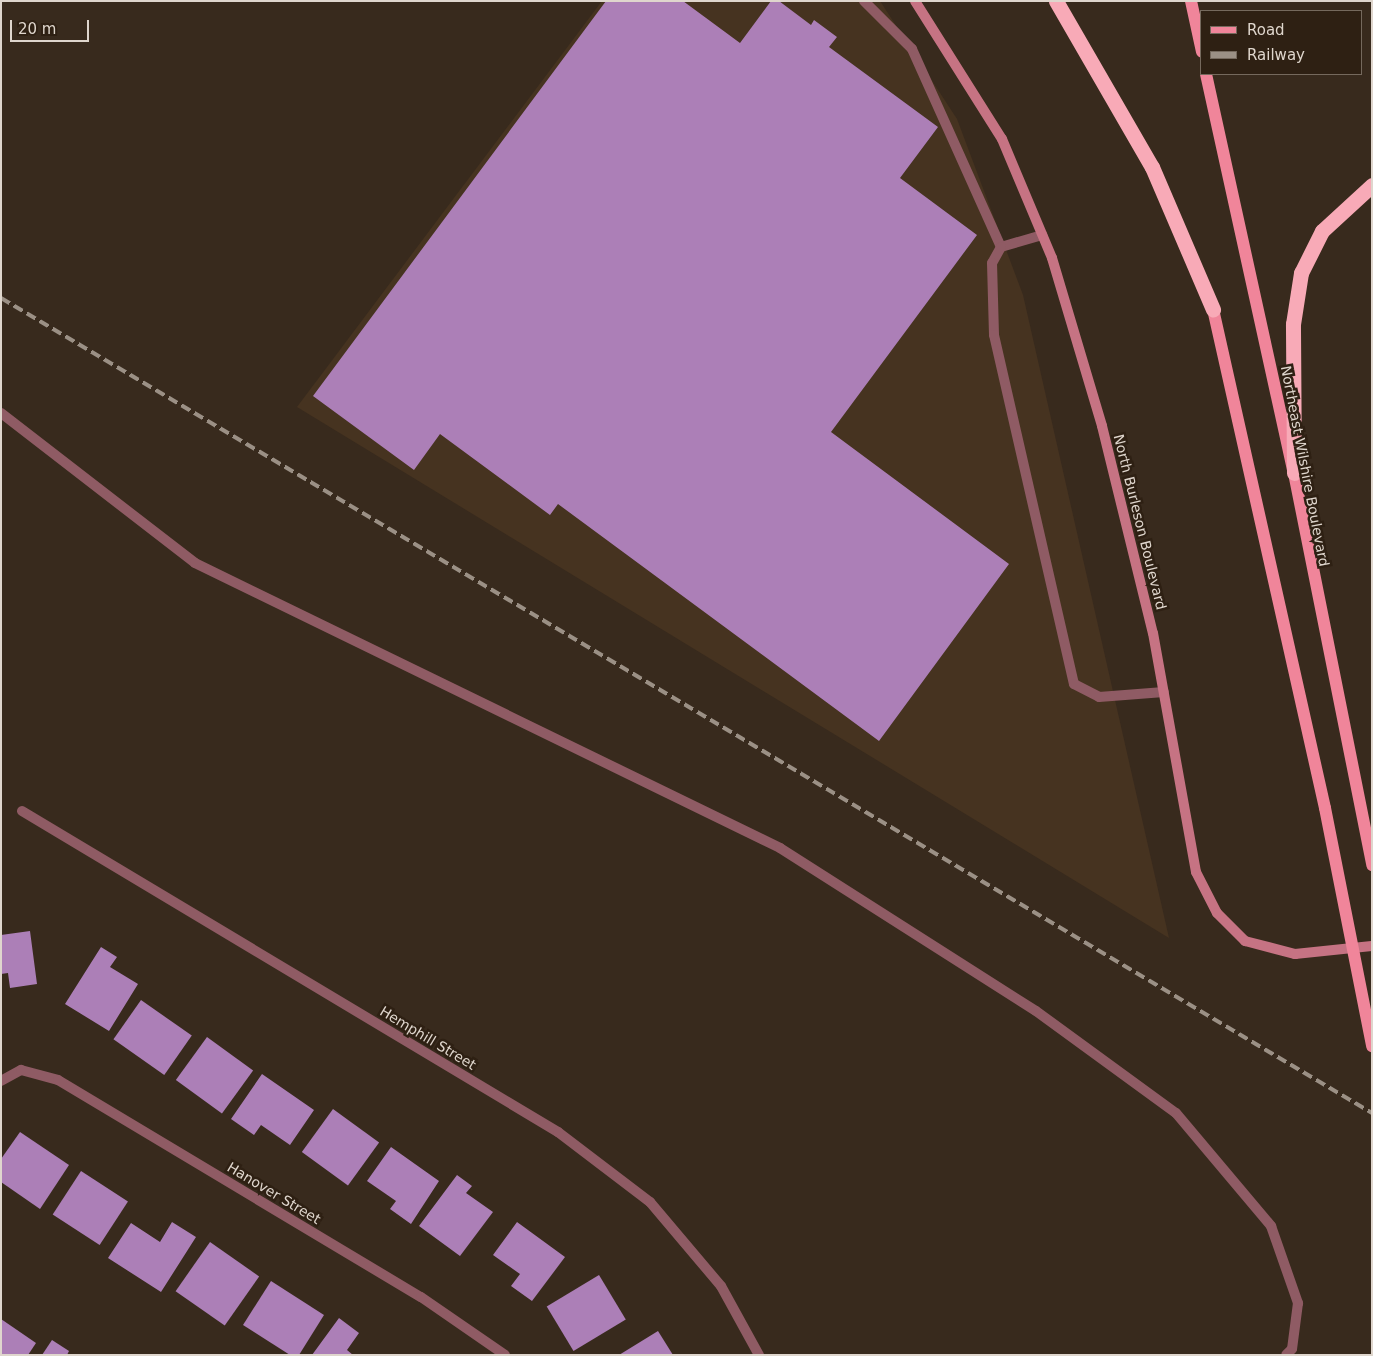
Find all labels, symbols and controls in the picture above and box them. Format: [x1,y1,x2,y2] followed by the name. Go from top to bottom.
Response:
[12,10,91,42] scale bar
[1200,10,1363,75] legend
[18,20,56,38] text: 20 m
[1247,21,1285,39] text: Road
[1247,46,1305,64] text: Railway
[1277,364,1333,568] street label: Northeast Wilshire Boulevard
[1110,432,1170,612] street label: North Burleson Boulevard
[377,1003,479,1073] street label: Hemphill Street
[224,1158,324,1228] street label: Hanover Street

